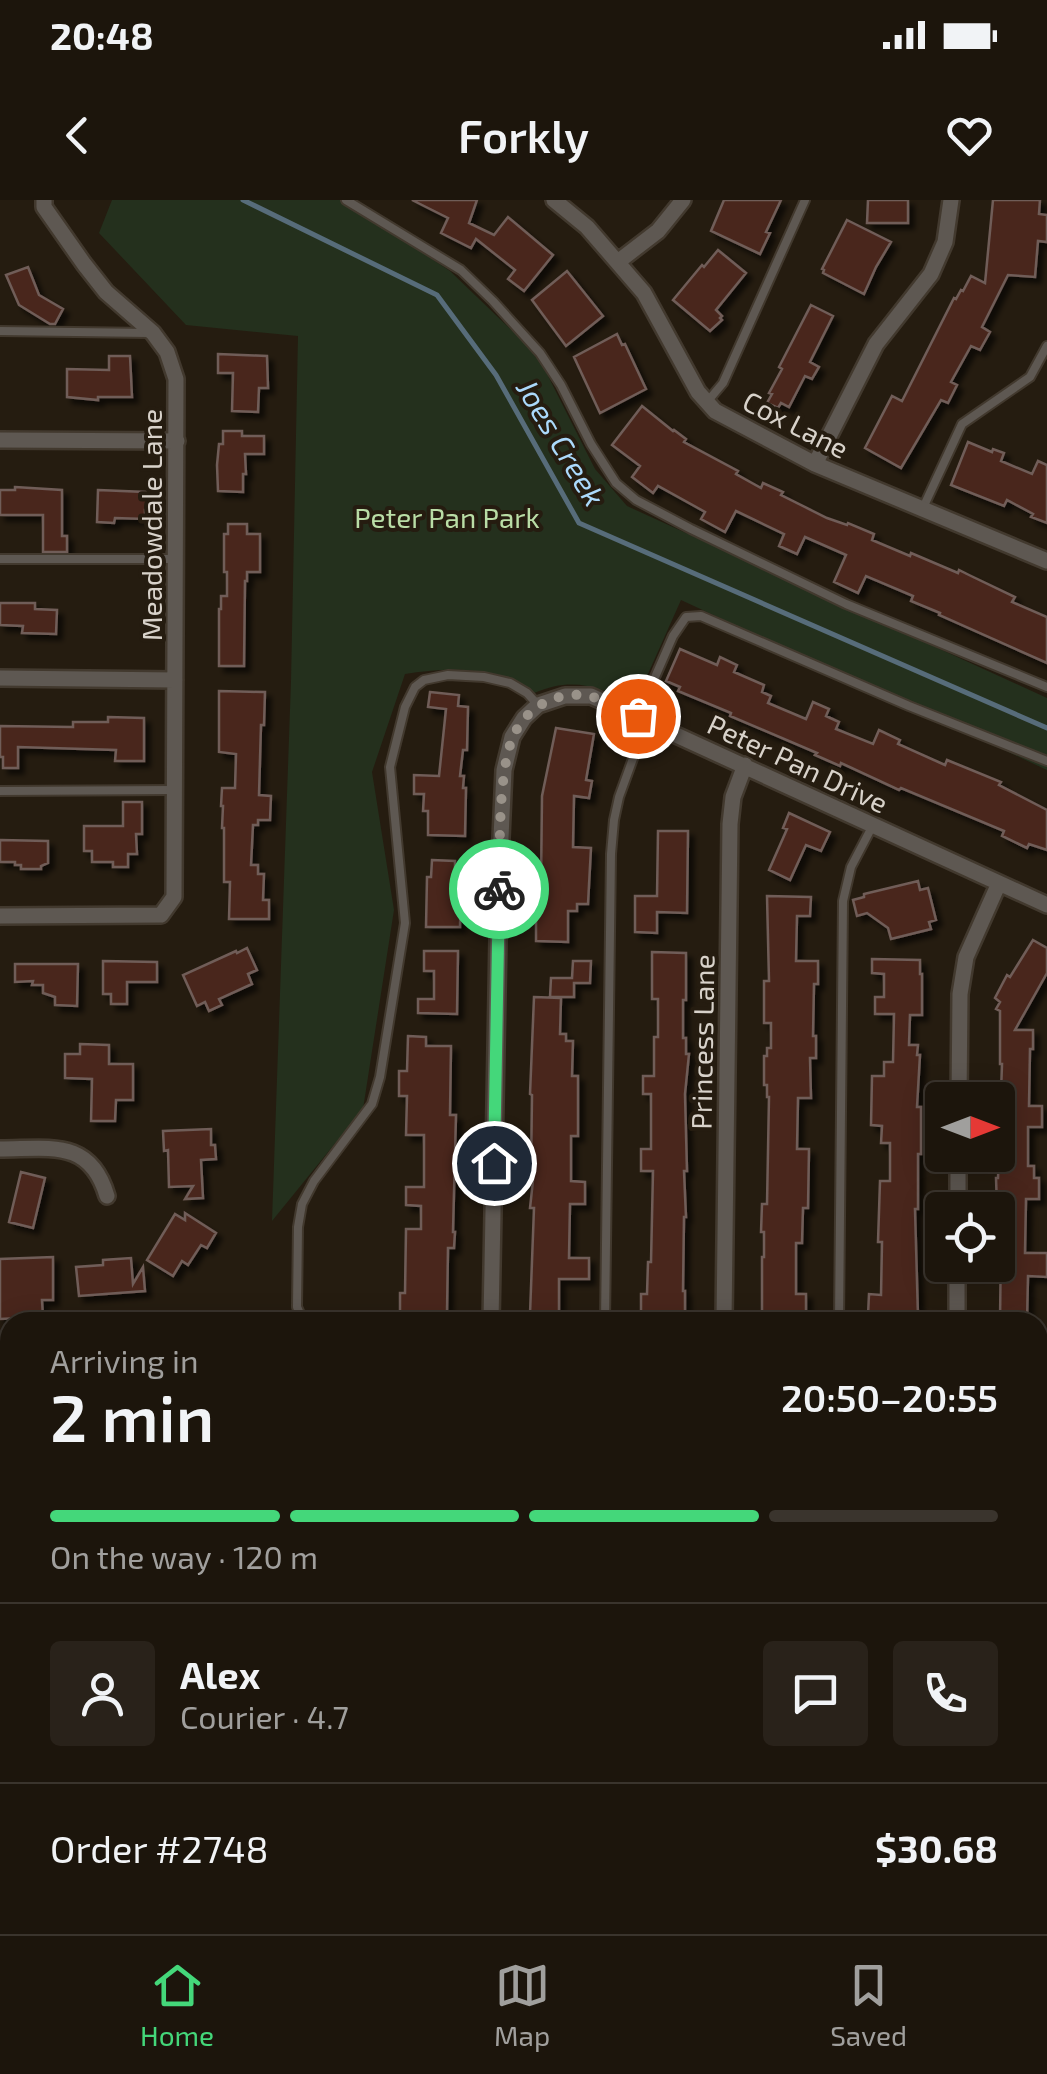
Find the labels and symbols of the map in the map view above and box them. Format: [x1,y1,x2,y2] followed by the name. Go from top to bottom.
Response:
[510,371,614,512] water label: Joes Creek
[738,383,854,465] street label: Cox Lane
[134,409,168,641] street label: Meadowdale Lane
[354,500,540,534] park label: Peter Pan Park
[596,674,681,759] pin
[703,706,893,820] street label: Peter Pan Drive
[449,839,549,939] courier
[683,954,721,1130] street label: Princess Lane
[925,1082,1015,1172] north arrow
[452,1121,537,1206] pin

